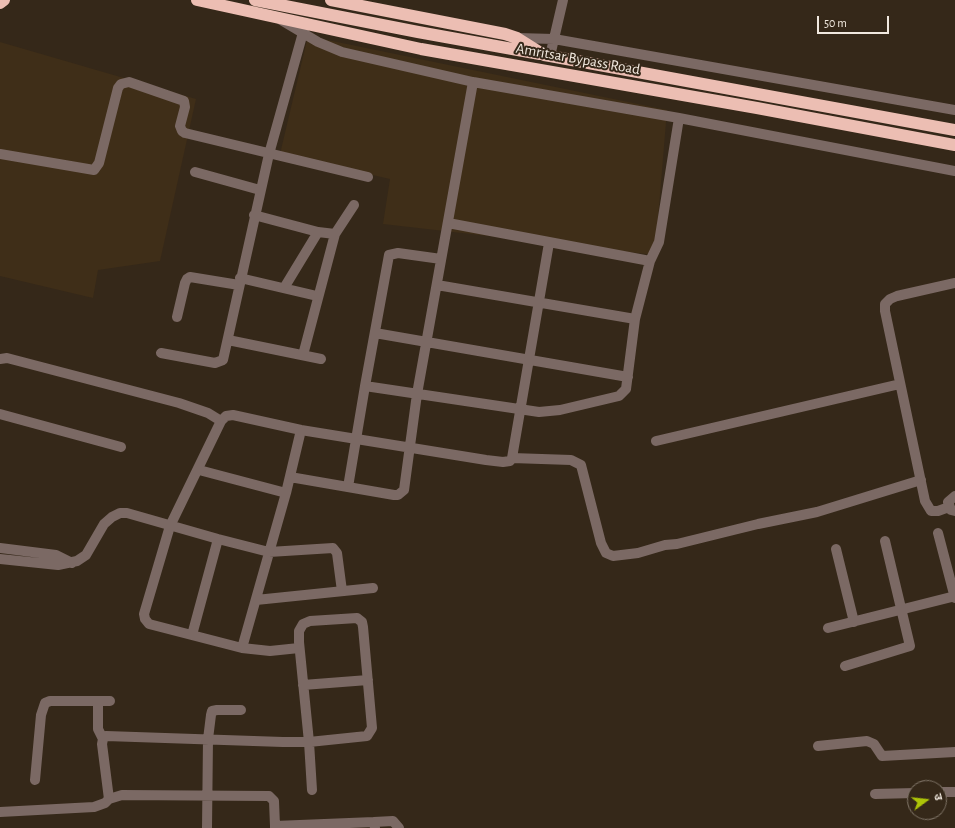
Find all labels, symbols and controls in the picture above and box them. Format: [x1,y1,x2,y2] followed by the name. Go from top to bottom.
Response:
[819,8,891,34] scale bar
[824,17,847,29] text: 50 m
[515,39,641,79] street label: Amritsar Bypass Road
[907,780,947,820] north arrow
[932,792,944,802] text: उ

